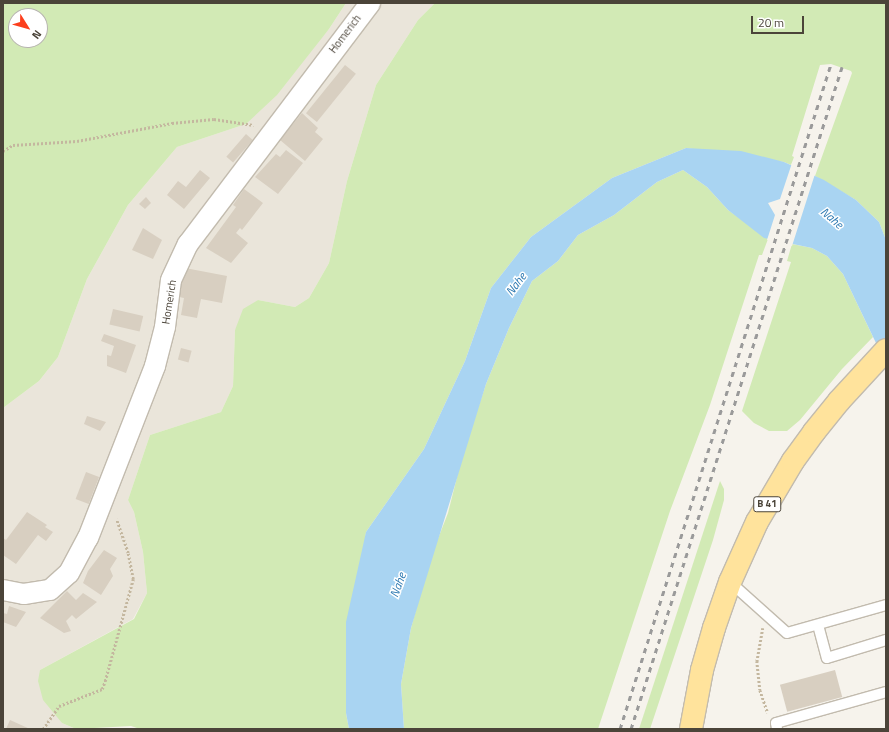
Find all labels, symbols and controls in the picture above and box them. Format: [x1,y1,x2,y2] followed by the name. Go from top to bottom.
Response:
[8,8,48,48] north arrow
[753,8,806,34] scale bar
[326,12,364,56] street label: Homerich
[758,13,784,32] text: 20 m
[28,27,45,42] text: N
[818,204,846,232] water label: Nahe
[503,270,529,298] water label: Nahe
[159,279,179,325] street label: Homerich
[753,496,781,512] road number: B 41
[387,571,409,599] water label: Nahe

